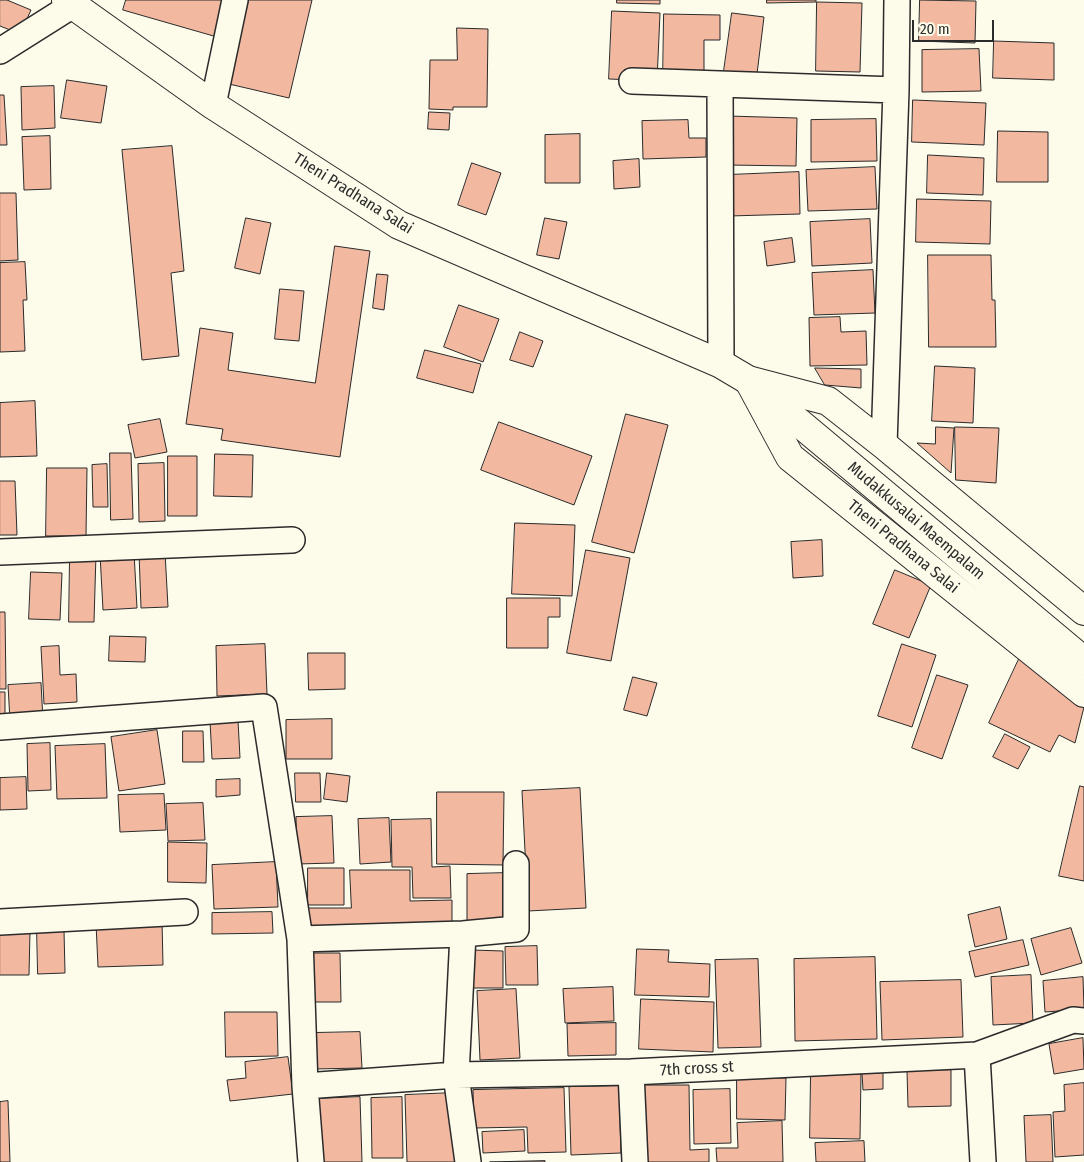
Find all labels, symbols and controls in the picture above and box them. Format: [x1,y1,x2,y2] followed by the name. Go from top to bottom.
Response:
[914,10,996,42] scale bar
[920,20,950,38] text: 20 m
[290,149,416,239] street label: Theni Pradhana Salai
[843,458,989,584] street label: Mudakkusalai Maempalam
[844,496,962,598] street label: Theni Pradhana Salai
[660,1057,734,1081] street label: 7th cross st

